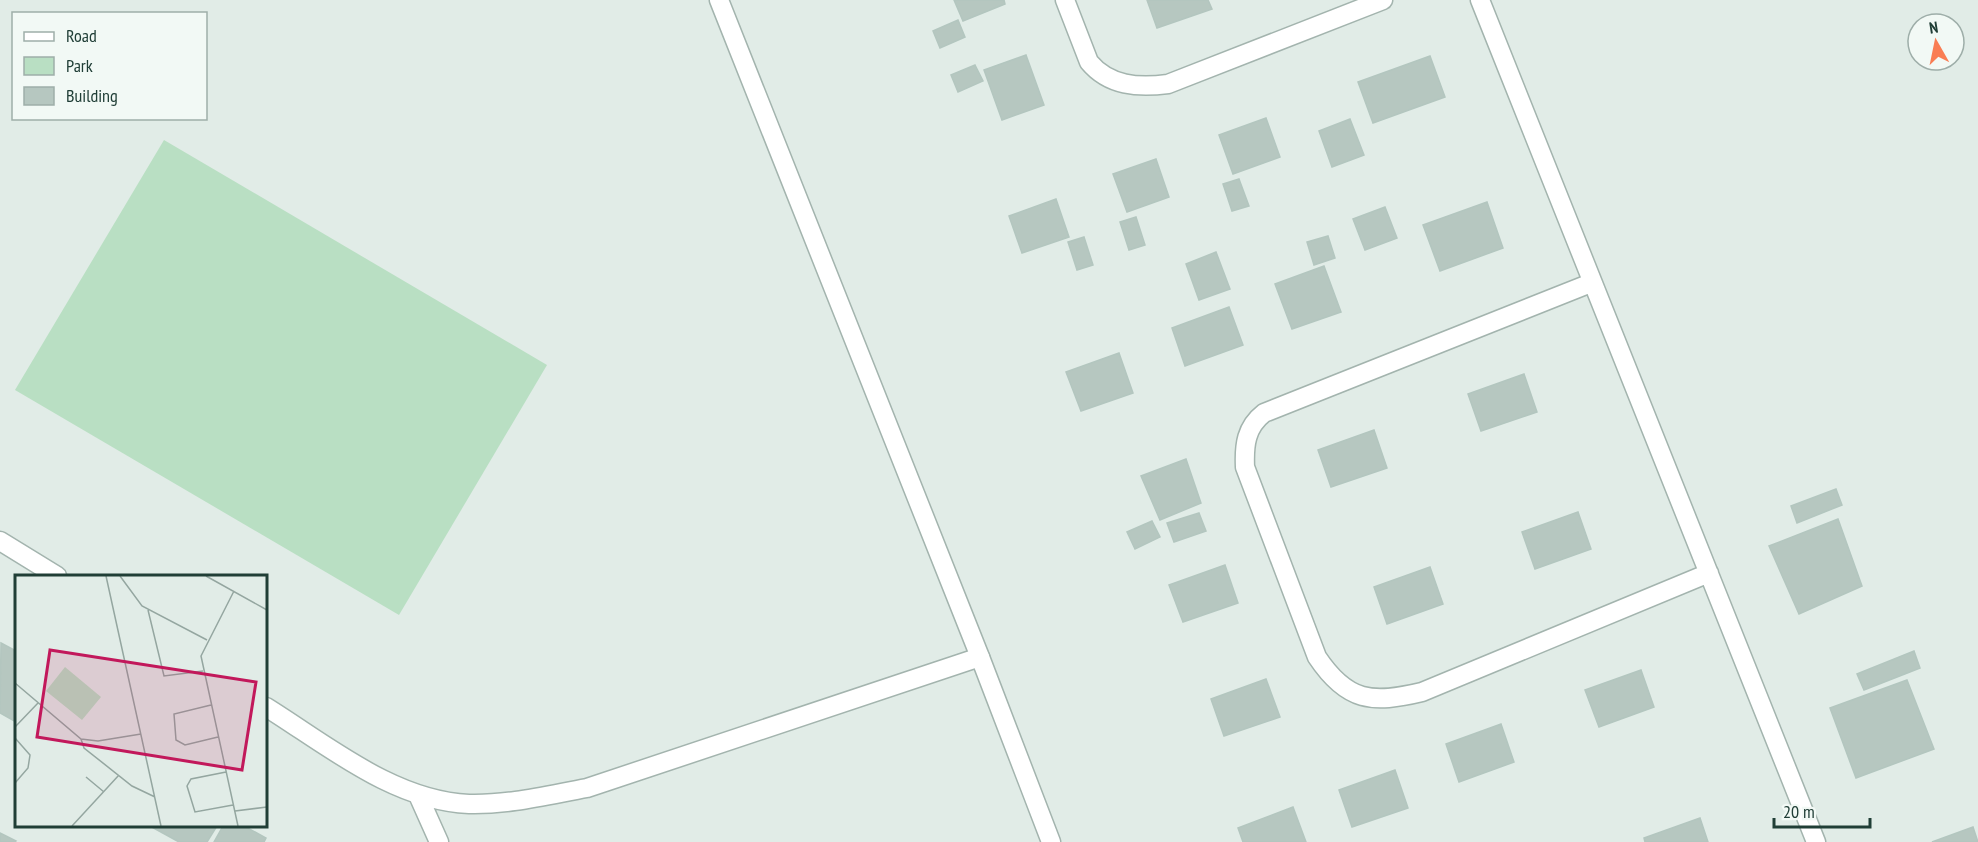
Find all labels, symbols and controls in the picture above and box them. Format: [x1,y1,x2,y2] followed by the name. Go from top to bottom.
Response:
[12,12,207,120] legend
[1906,12,1966,72] north arrow
[1928,17,1939,38] text: N
[66,24,97,47] text: Road
[66,54,93,77] text: Park
[66,84,118,107] text: Building
[15,575,267,827] inset map
[1774,791,1870,829] scale bar
[1783,800,1815,823] text: 20 m

